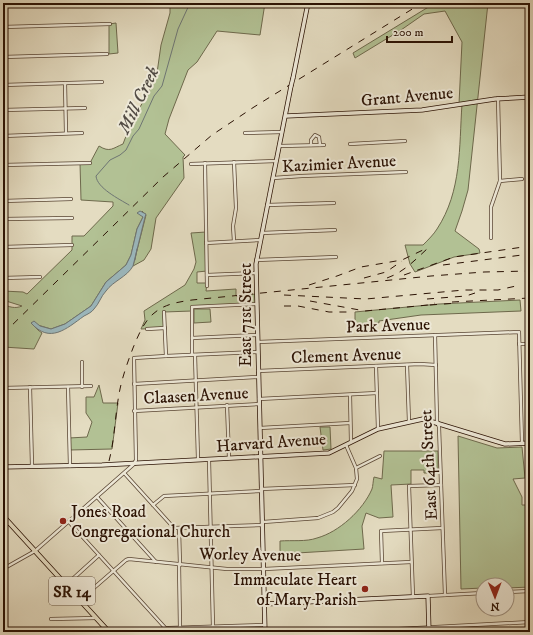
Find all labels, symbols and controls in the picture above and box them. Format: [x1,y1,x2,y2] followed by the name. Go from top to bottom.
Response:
[387,18,452,44] scale bar
[393,25,423,40] text: 200 m
[112,63,165,139] water label: Mill Creek
[360,82,454,112] street label: Grant Avenue
[282,150,397,178] street label: Kazimier Avenue
[235,262,257,367] street label: East 71st Street
[345,314,431,338] street label: Park Avenue
[291,343,401,369] street label: Clement Avenue
[143,382,249,410] street label: Claasen Avenue
[415,408,443,521] street label: East 64th Street
[215,428,327,458] street label: Harvard Avenue
[69,501,230,543] place label: Jones Road Congregational Church
[58,516,68,526] marker: Jones Road Congregational Church
[198,543,301,567] street label: Worley Avenue
[233,569,358,611] place label: Immaculate Heart of Mary Parish
[49,577,95,605] road number: SR 14
[475,577,515,617] north arrow
[360,584,370,594] marker: Immaculate Heart of Mary Parish
[491,599,500,613] text: N

